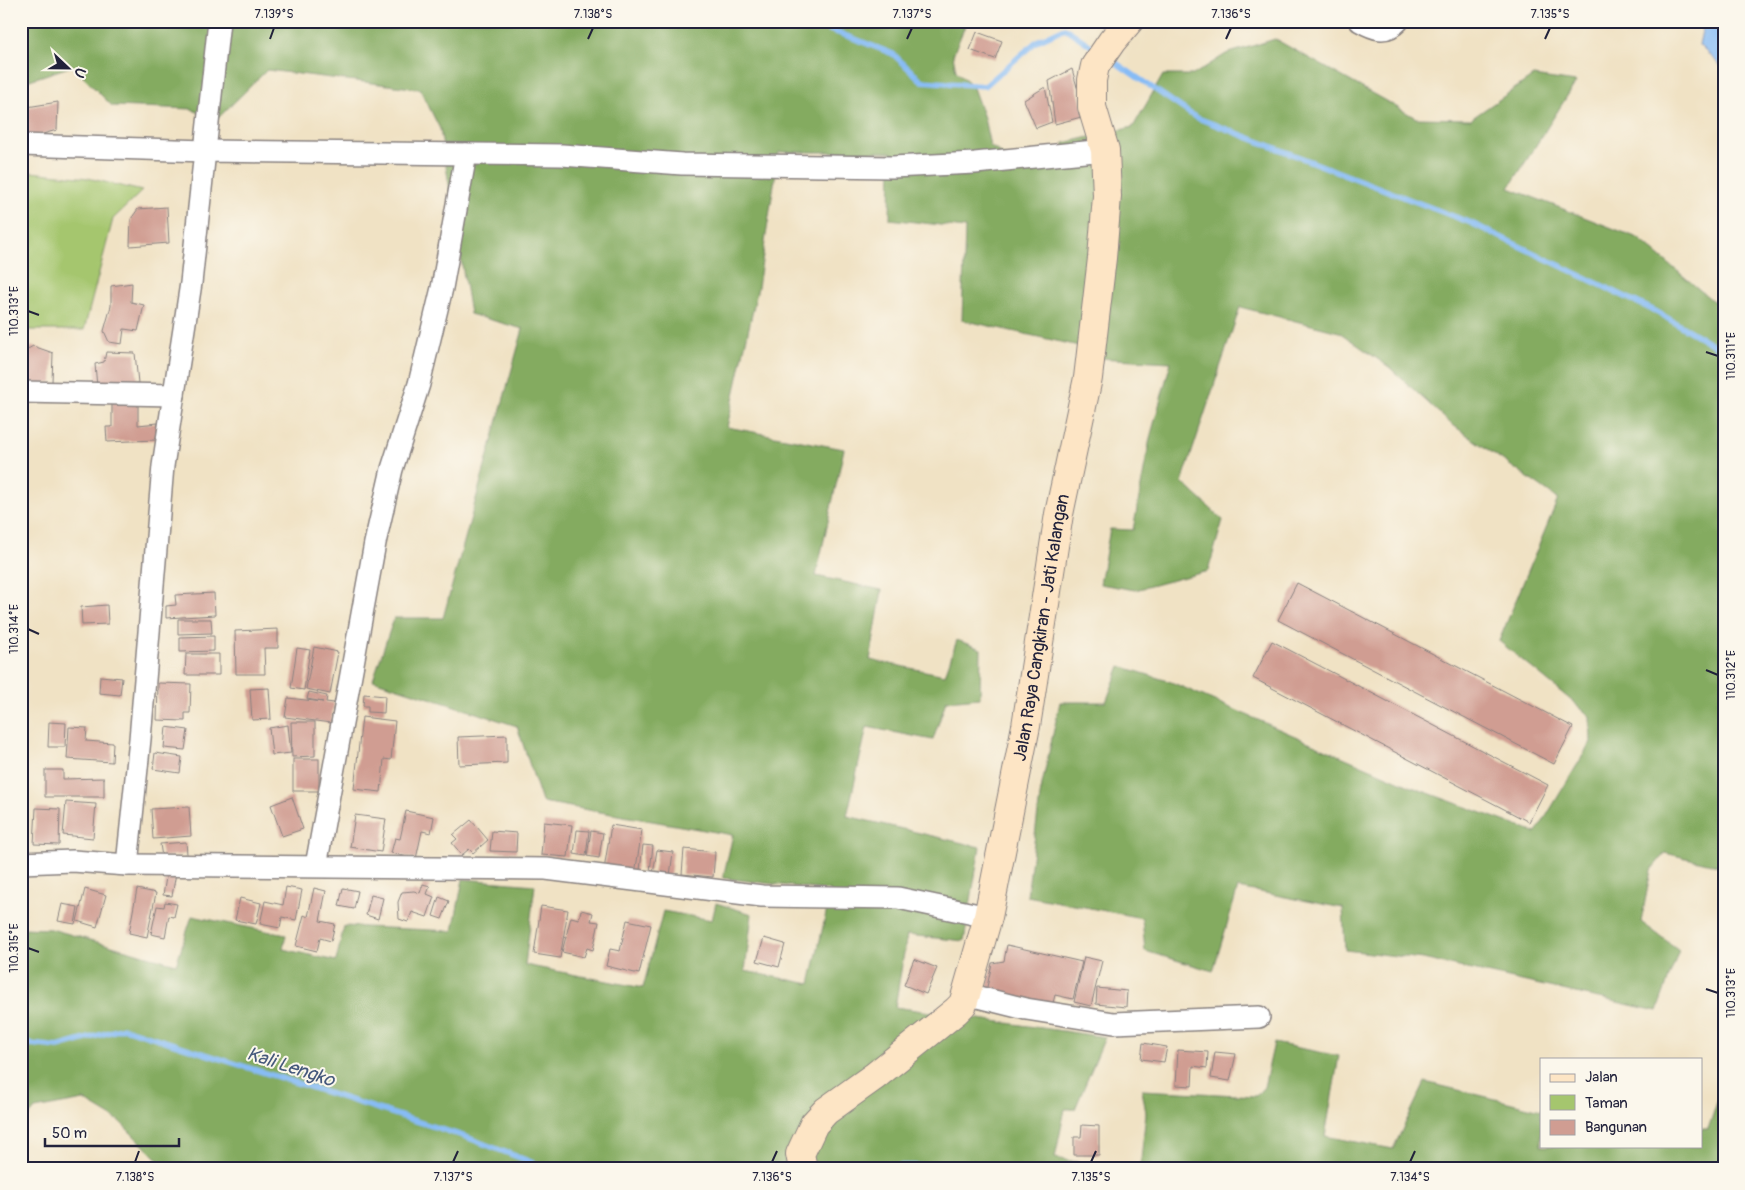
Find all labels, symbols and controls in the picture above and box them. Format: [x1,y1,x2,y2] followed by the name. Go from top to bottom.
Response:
[255,7,293,22] text: 7.139°S
[574,7,612,22] text: 7.138°S
[893,7,931,22] text: 7.137°S
[1211,7,1251,22] text: 7.136°S
[1530,7,1570,22] text: 7.135°S
[42,42,92,92] north arrow
[70,65,89,80] text: U
[7,286,22,336] text: 110.313°E
[1724,332,1739,380] text: 110.311°E
[1008,492,1075,763] street label: Jalan Raya Cangkiran - Jati Kalangan
[7,604,22,654] text: 110.314°E
[1724,650,1739,700] text: 110.312°E
[7,923,22,973] text: 110.315°E
[1724,968,1739,1018] text: 110.313°E
[244,1042,339,1093] water label: Kali Lengko
[1540,1058,1702,1148] legend
[1585,1068,1618,1087] text: Jalan
[1585,1094,1628,1113] text: Taman
[45,1115,179,1147] scale bar
[1585,1118,1647,1137] text: Bangunan
[52,1124,87,1143] text: 50 m
[116,1170,154,1185] text: 7.138°S
[434,1170,472,1185] text: 7.137°S
[752,1170,792,1185] text: 7.136°S
[1071,1170,1111,1185] text: 7.135°S
[1390,1170,1430,1185] text: 7.134°S

